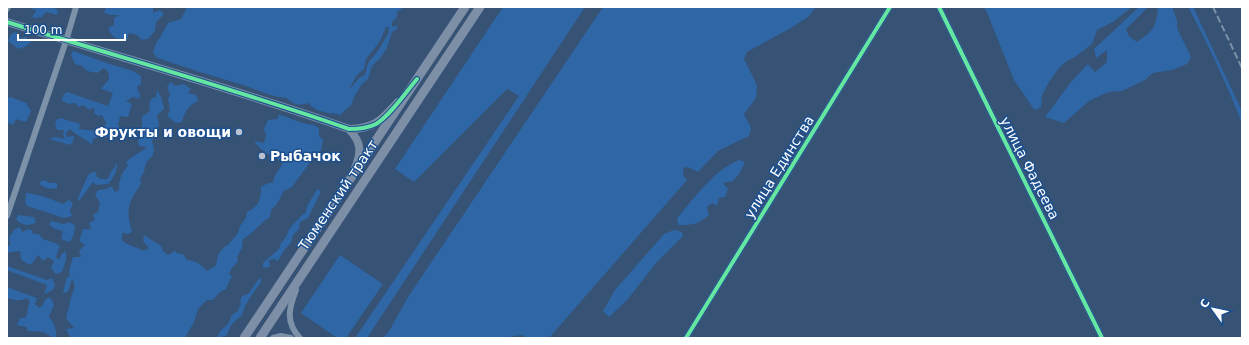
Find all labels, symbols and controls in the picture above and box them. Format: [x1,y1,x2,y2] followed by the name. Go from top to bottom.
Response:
[18,16,125,42] scale bar
[24,23,62,37] text: 100 m
[741,113,817,221] street label: улица Единства
[997,114,1063,222] street label: улица Фадеева
[95,124,231,140] place label: Фрукты и овощи
[234,127,244,137] marker: Фрукты и овощи
[295,137,381,254] street label: Тюменский тракт
[270,148,341,164] place label: Рыбачок
[257,151,267,161] marker: Рыбачок
[1193,289,1233,329] north arrow
[1197,297,1213,311] text: С

